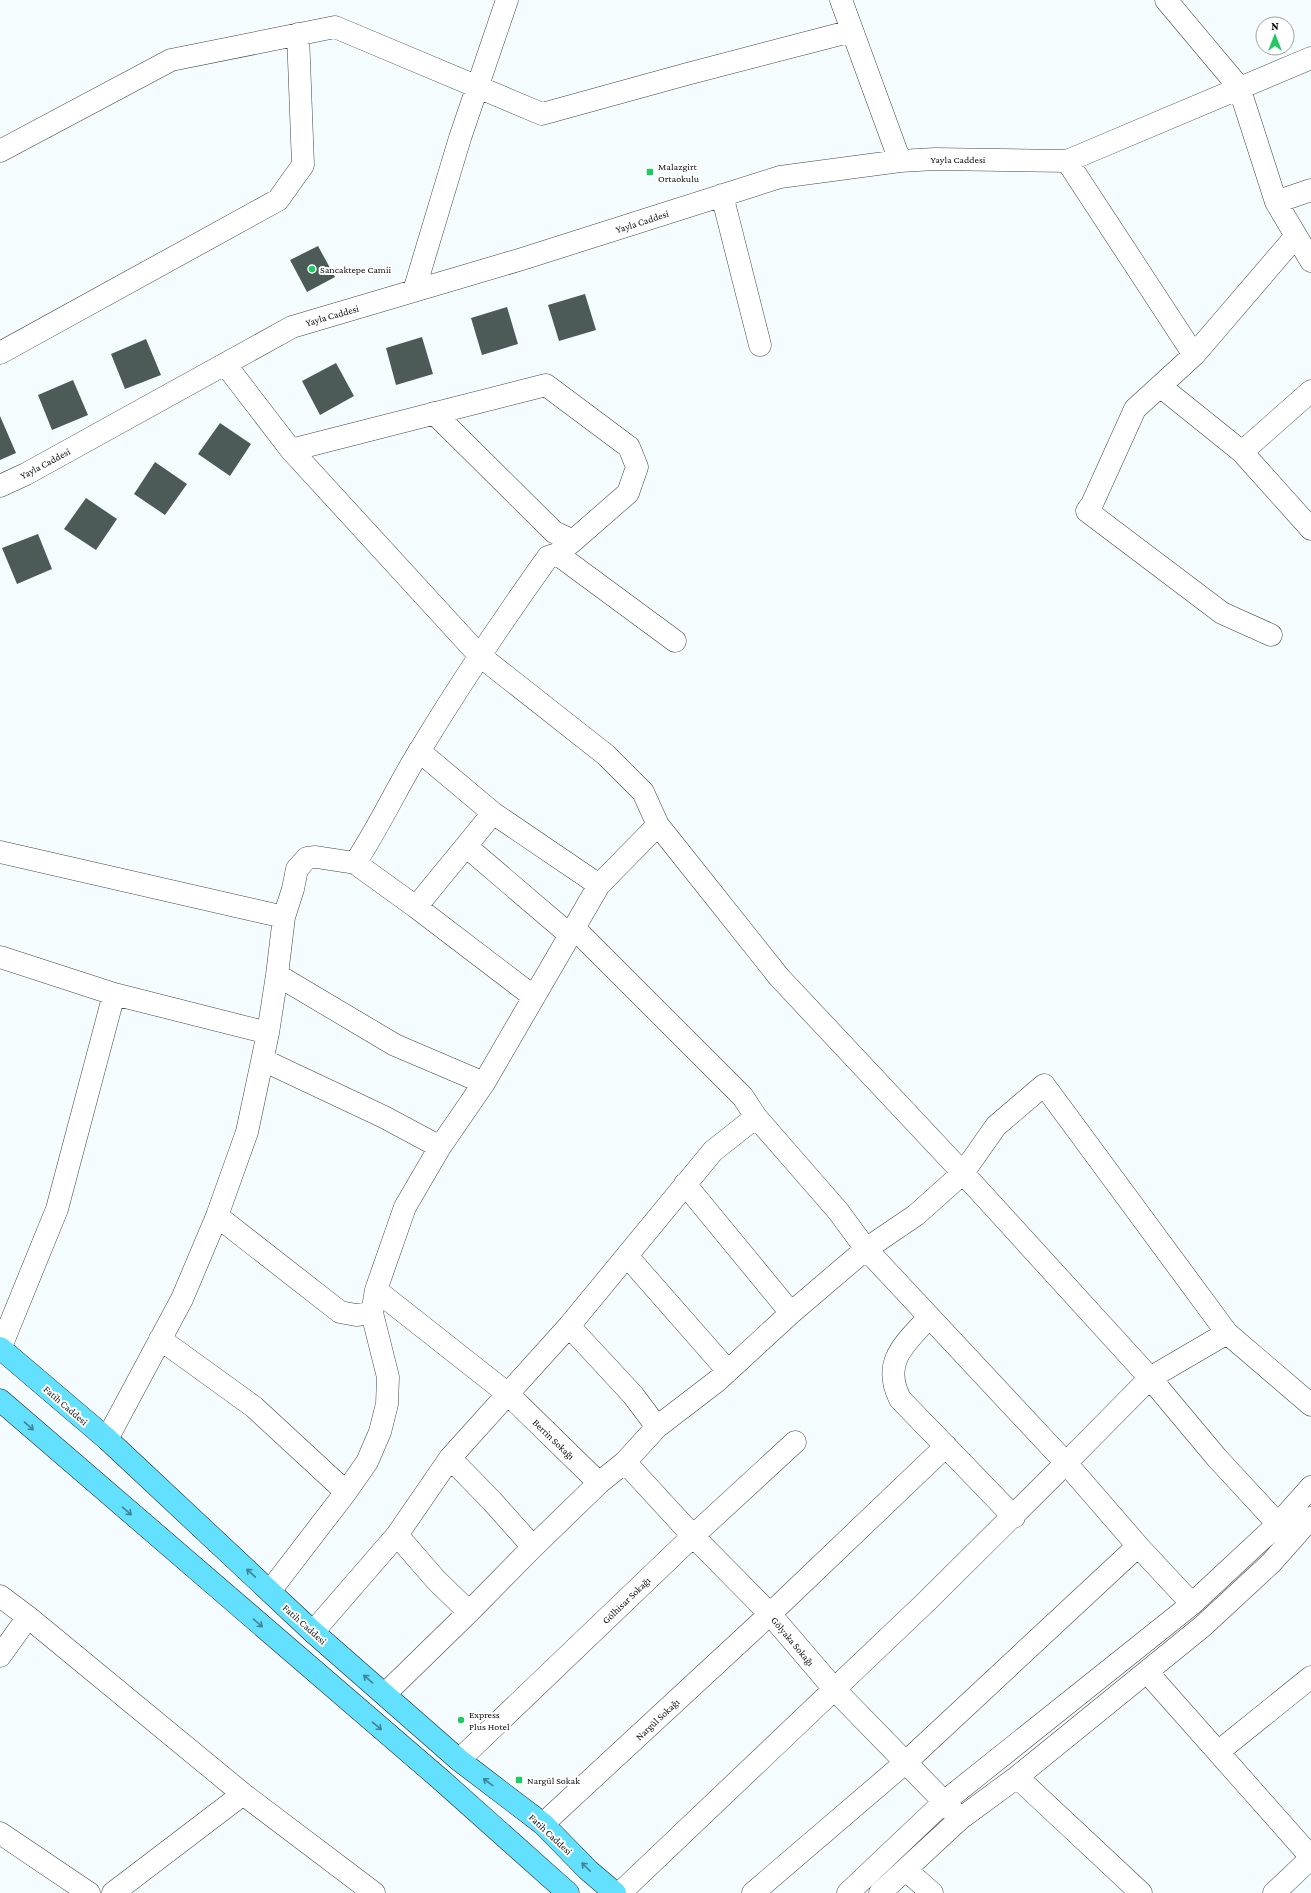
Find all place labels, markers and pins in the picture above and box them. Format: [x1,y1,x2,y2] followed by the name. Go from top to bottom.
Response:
[658,161,700,184] place label: Malazgirt Ortaokulu
[645,167,655,177] marker: Malazgirt Ortaokulu
[307,264,317,274] marker: Sancaktepe Camii
[320,264,392,275] place label: Sancaktepe Camii
[469,1709,510,1732] place label: Express Plus Hotel
[456,1715,466,1725] marker: Express Plus Hotel
[514,1775,524,1785] marker: Nargül Sokak
[527,1775,580,1786] place label: Nargül Sokak

